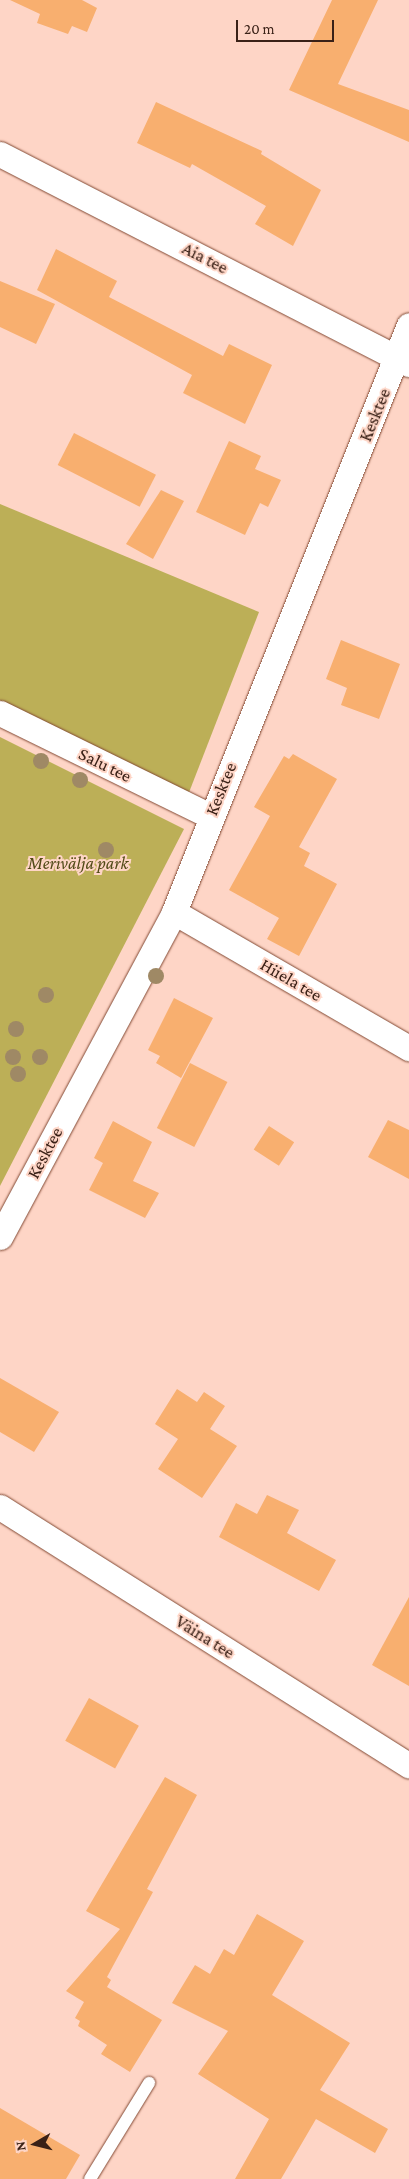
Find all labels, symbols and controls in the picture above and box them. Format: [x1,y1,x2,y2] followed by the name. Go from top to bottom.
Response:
[239,10,336,42] scale bar
[244,21,275,37] text: 20 m
[179,237,231,279] street label: Aia tee
[355,385,395,445] street label: Kesktee
[75,743,135,787] street label: Salu tee
[201,759,241,819] street label: Kesktee
[28,852,128,874] park label: Merivälja park
[256,954,326,1006] street label: Hiiela tee
[22,1123,68,1183] street label: Kesktee
[171,1610,239,1664] street label: Väina tee
[10,2119,60,2169] north arrow
[12,2140,29,2152] text: N

